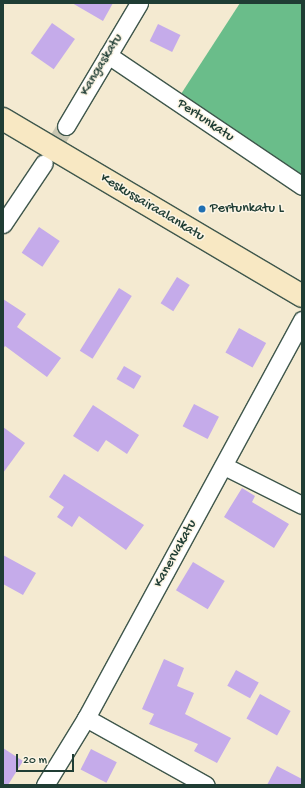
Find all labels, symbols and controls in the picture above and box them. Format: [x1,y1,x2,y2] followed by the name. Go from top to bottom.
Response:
[77,31,127,99] street label: Kangaskatu
[173,96,237,146] street label: Pertunkatu
[97,170,207,246] street label: Keskussairaalankatu
[210,201,284,217] place label: Pertunkatu L
[197,204,207,214] marker: Pertunkatu L
[151,517,201,591] street label: Kanervakatu
[18,746,76,772] scale bar
[23,754,47,768] text: 20 m

